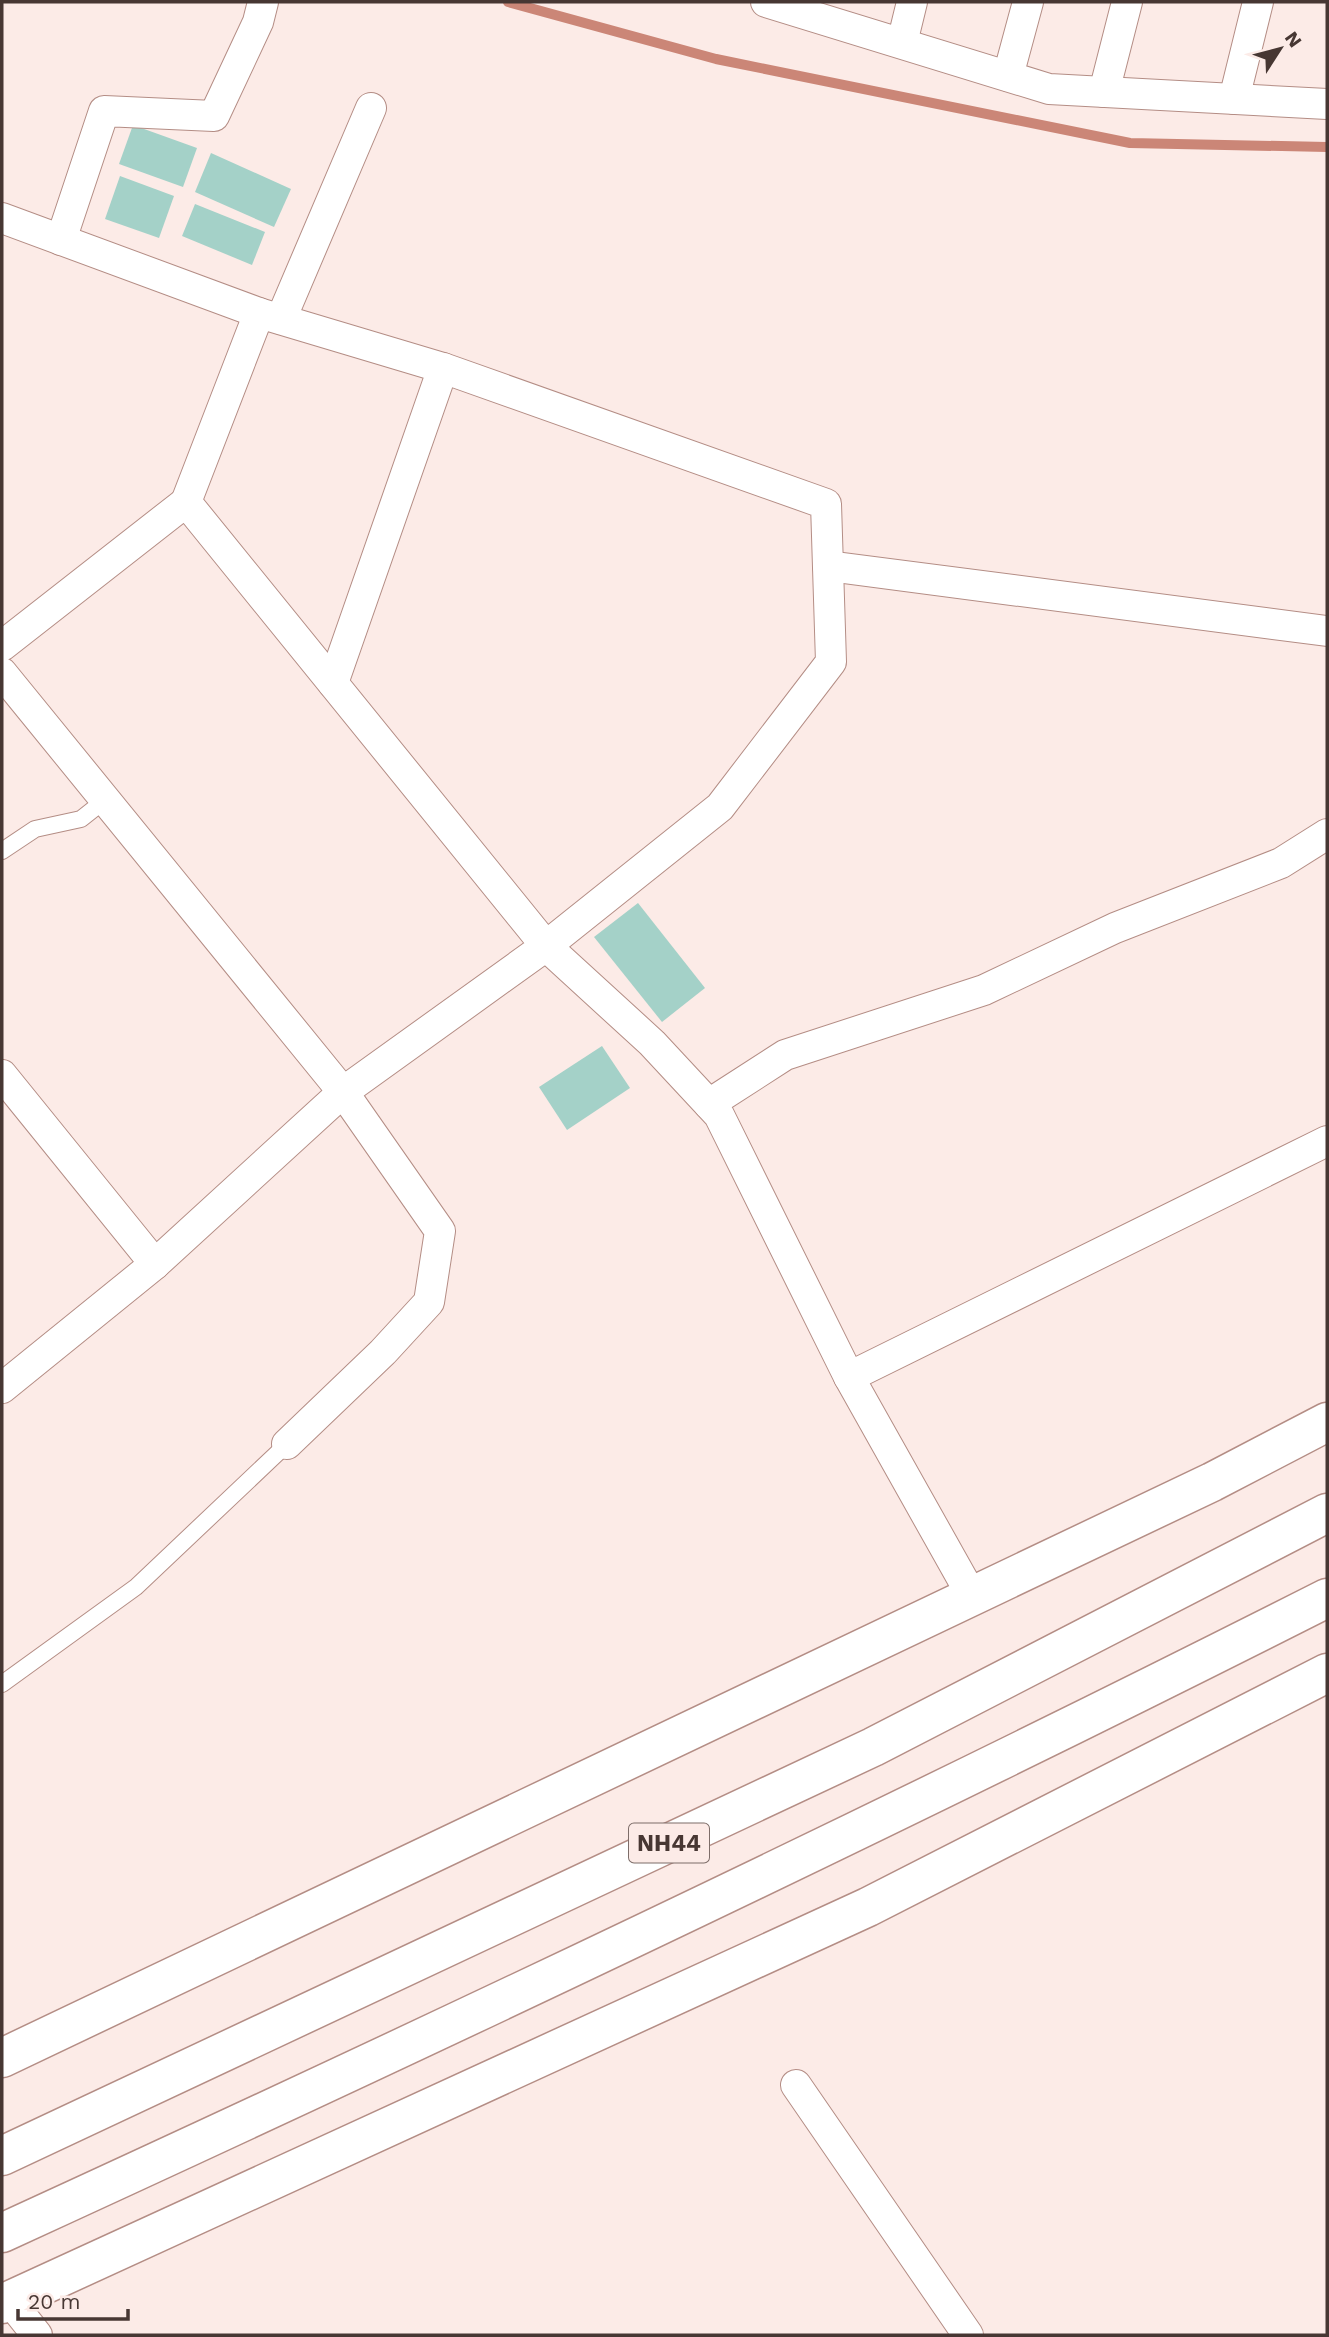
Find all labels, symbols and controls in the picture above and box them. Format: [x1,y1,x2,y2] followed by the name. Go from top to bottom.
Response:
[1245,14,1315,84] north arrow
[1280,27,1307,52] text: N
[629,1824,709,1862] road number: NH44
[18,2278,128,2322] scale bar
[28,2289,80,2314] text: 20 m

